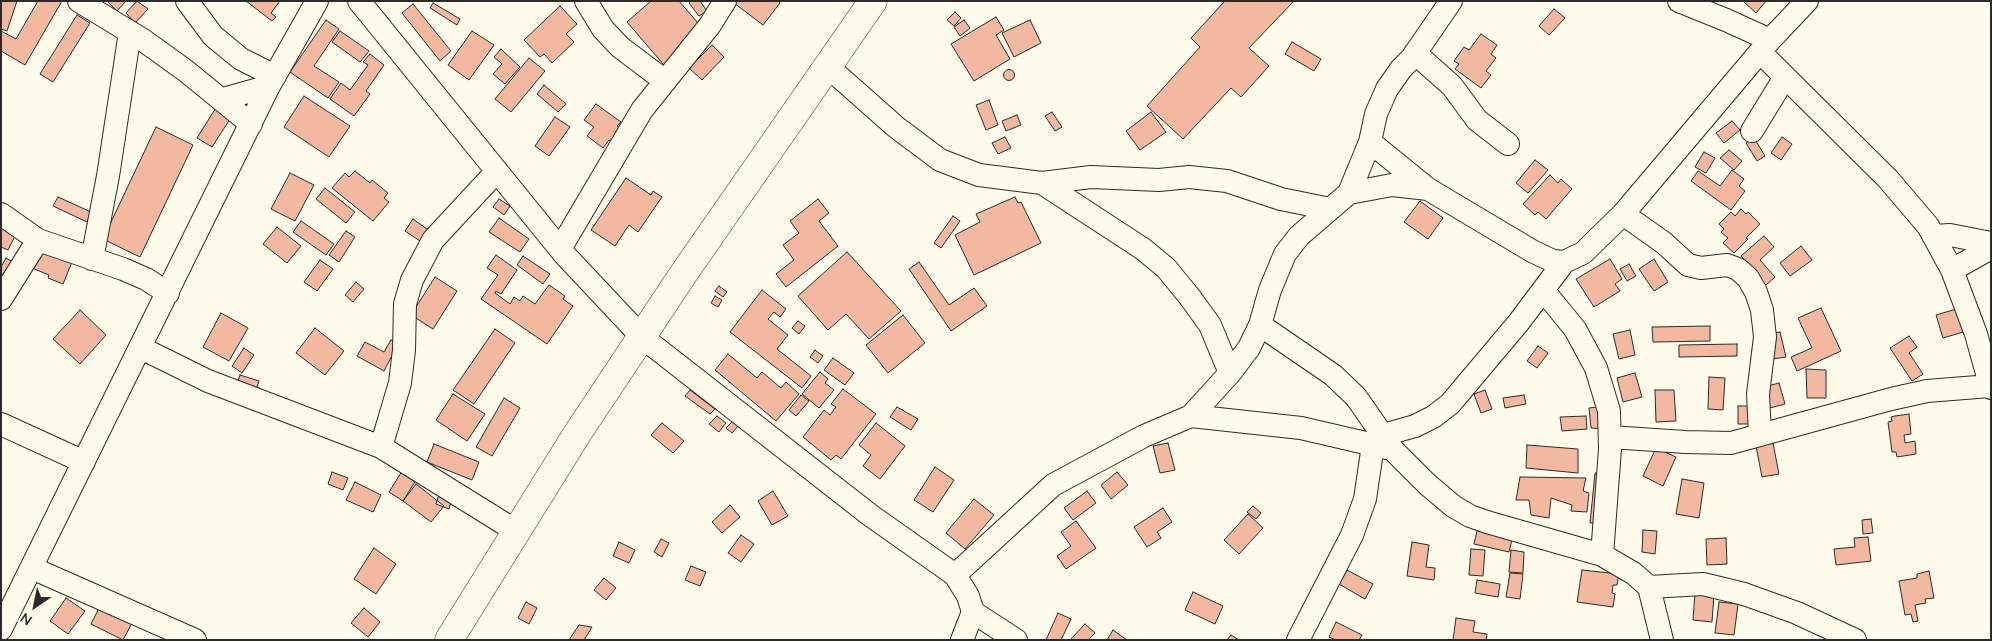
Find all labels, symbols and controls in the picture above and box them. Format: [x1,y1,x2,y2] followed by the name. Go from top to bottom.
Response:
[10,581,60,631] north arrow
[17,608,36,630] text: N

